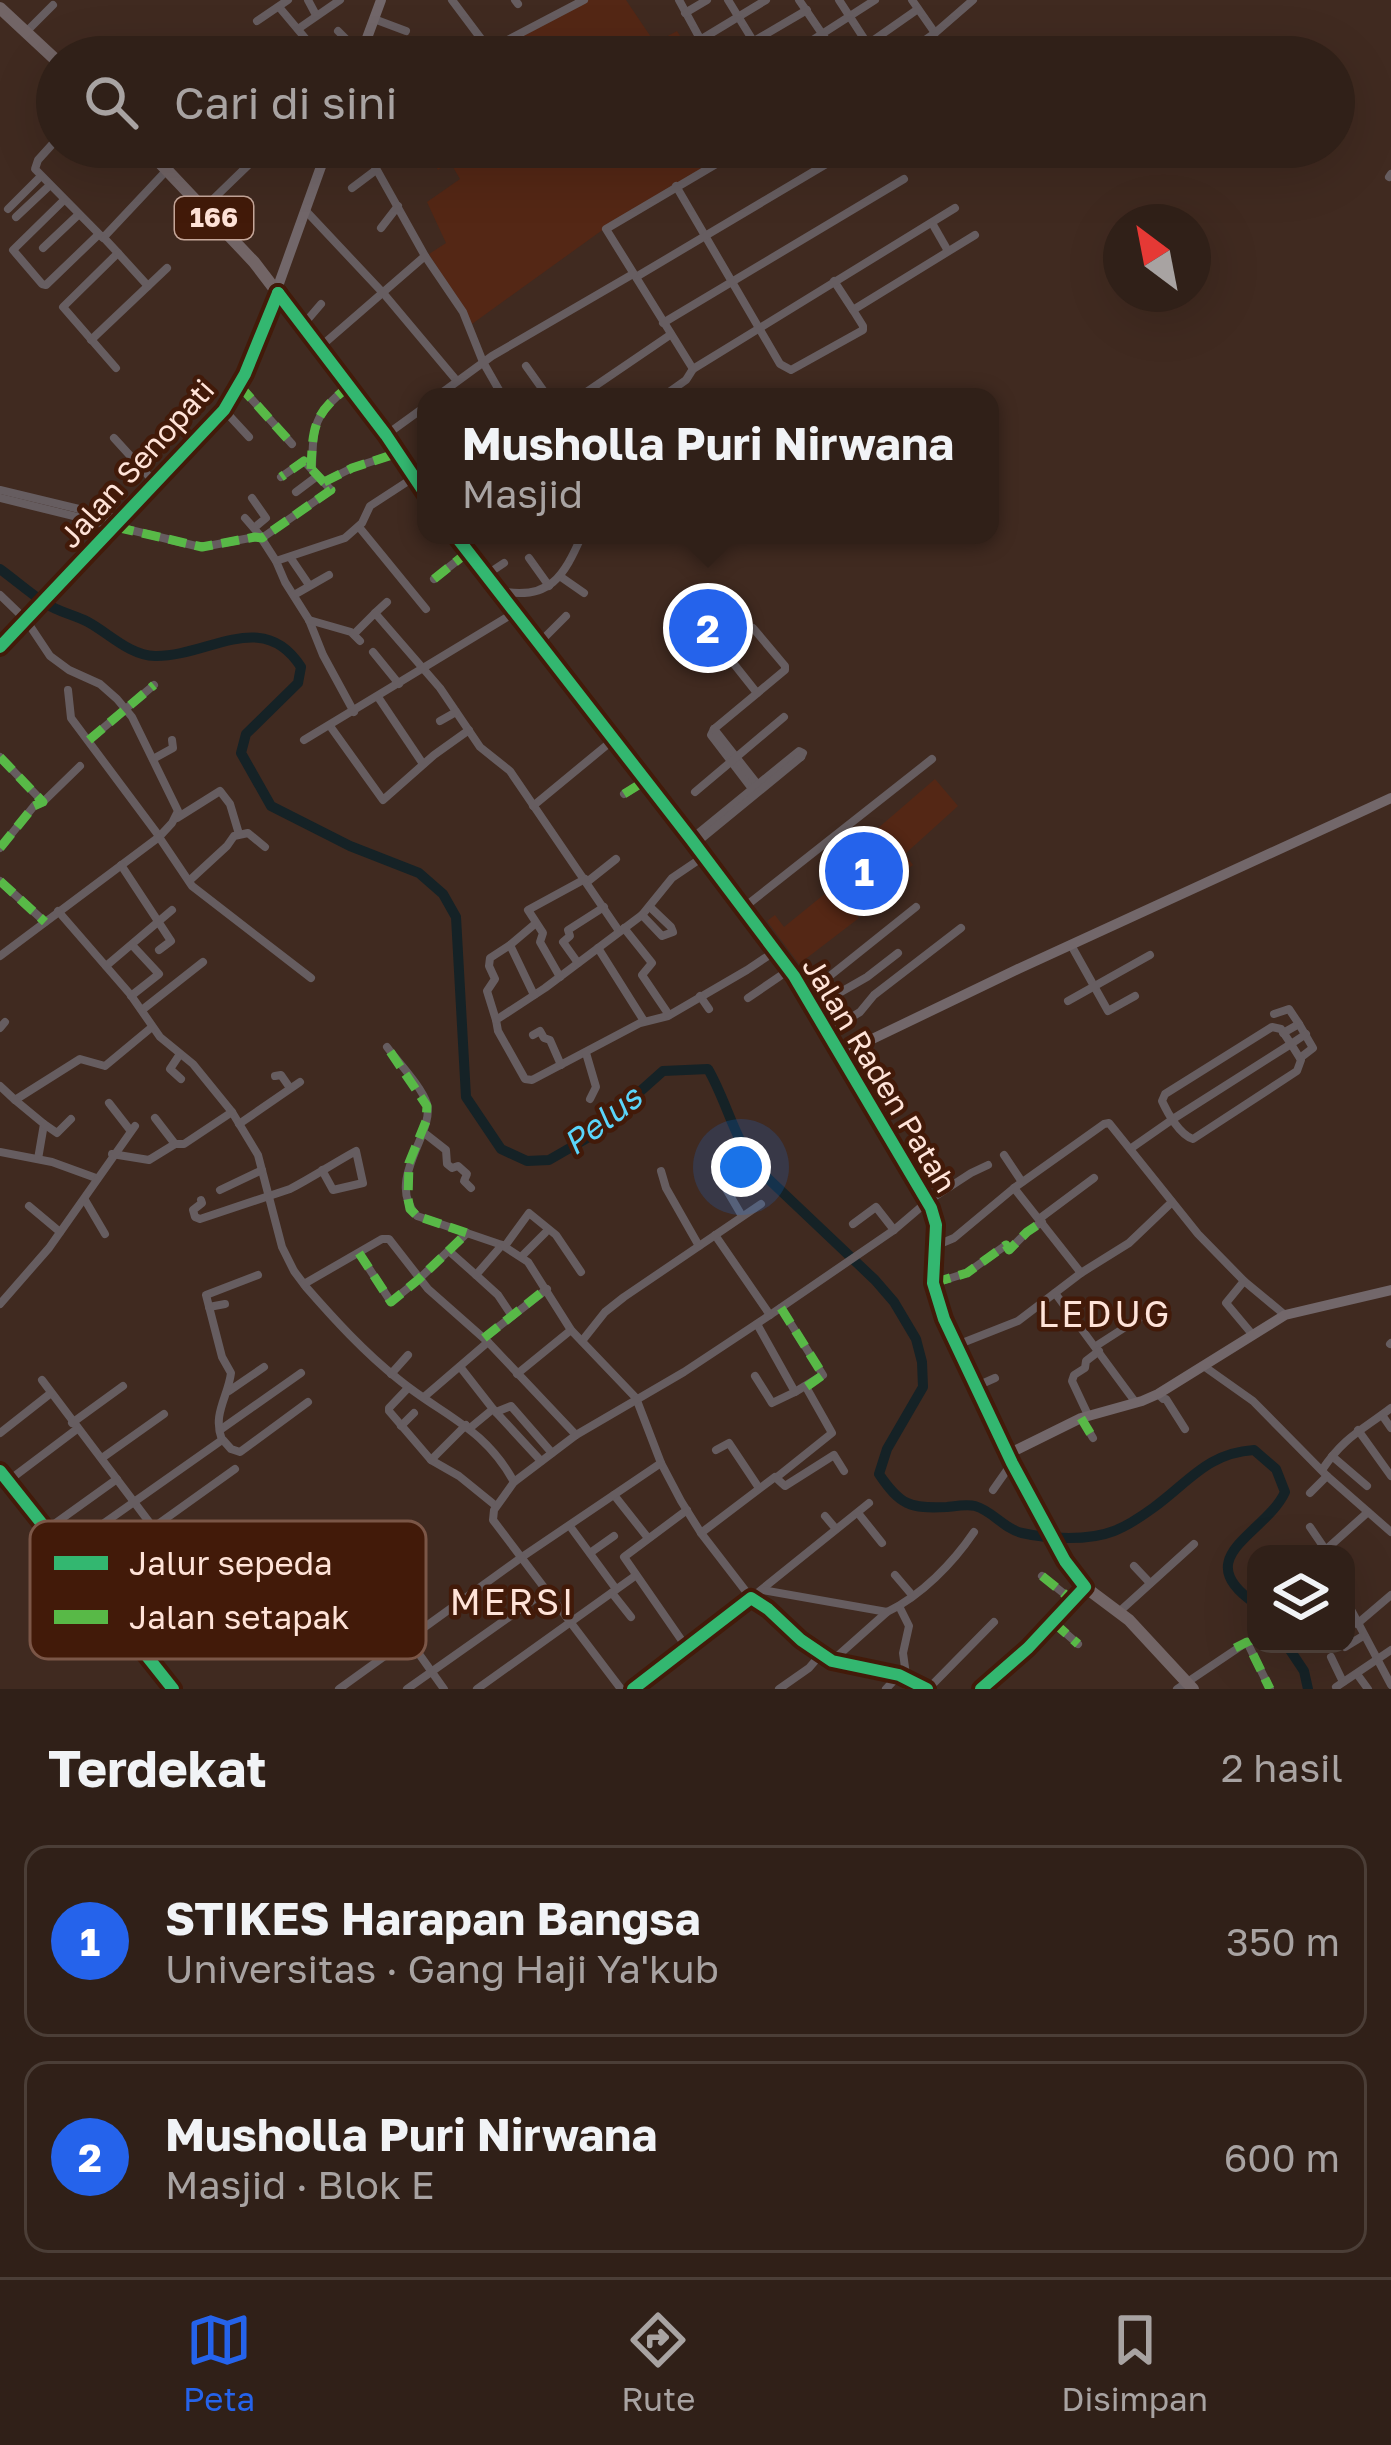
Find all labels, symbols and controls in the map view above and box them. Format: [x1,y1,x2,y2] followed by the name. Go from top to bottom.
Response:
[36,36,1355,168] search box
[78,69,144,135] icon: search
[174,75,398,129] text: Cari di sini
[175,197,253,239] road number: 166
[1103,204,1211,312] north arrow
[51,372,221,555] street label: Jalan Senopati
[417,388,999,544] popup
[462,416,954,470] text: Musholla Puri Nirwana
[462,470,583,517] text: Masjid
[669,583,747,673] pin: 2
[825,826,903,916] pin: 1
[795,950,964,1199] street label: Jalan Raden Patah
[555,1076,650,1162] water label: Pelus
[711,1137,771,1197] your location
[1038,1292,1172,1335] district label: LEDUG
[30,1521,426,1659] legend
[129,1543,333,1582] text: Jalur sepeda
[1247,1545,1355,1653] map controls
[1247,1545,1355,1653] button: layers
[450,1580,576,1623] district label: MERSI
[129,1597,350,1636] text: Jalan setapak
[48,1737,267,1798] text: Terdekat
[1221,1744,1343,1791] text: 2 hasil
[165,1891,701,1945] text: STIKES Harapan Bangsa
[80,1918,100,1965] text: 1
[1226,1918,1340,1965] text: 350 m
[165,1945,719,1992] text: Universitas · Gang Haji Ya'kub
[165,2107,657,2161] text: Musholla Puri Nirwana
[78,2134,102,2181] text: 2
[1224,2134,1340,2181] text: 600 m
[165,2161,435,2208] text: Masjid · Blok E
[183,2307,255,2418] tab: Peta
[621,2307,695,2418] tab: Rute
[1061,2307,1208,2418] tab: Disimpan

